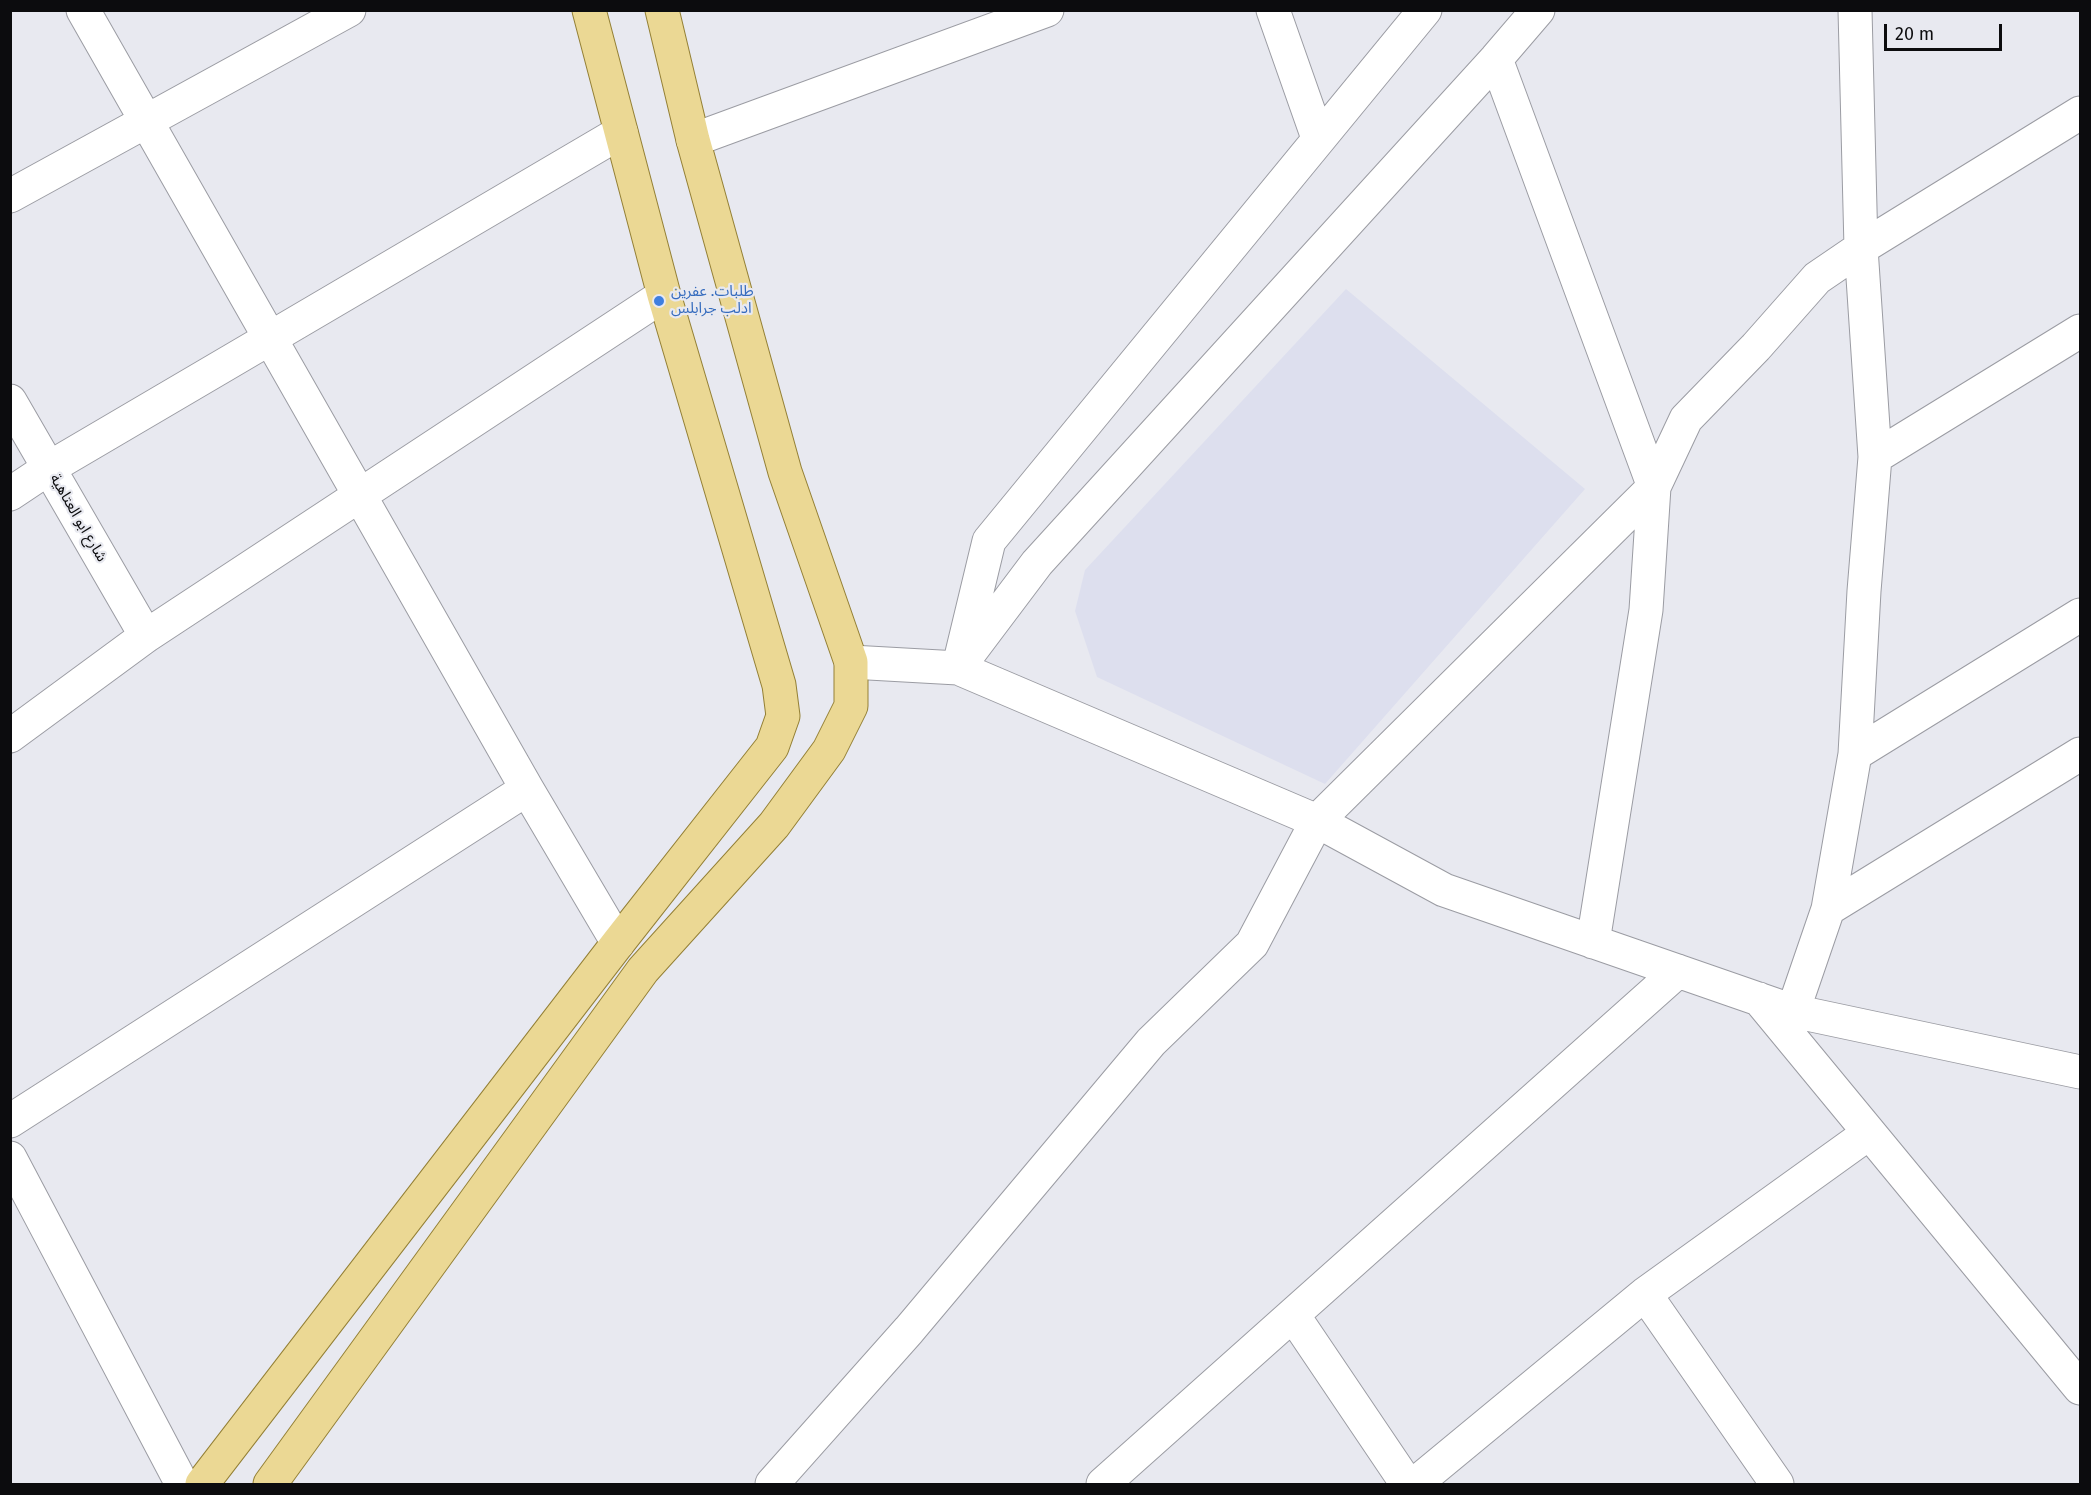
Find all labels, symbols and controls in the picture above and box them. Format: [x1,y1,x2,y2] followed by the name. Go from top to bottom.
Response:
[1887,12,2006,50] scale bar
[1895,23,1934,45] text: 20 m
[671,283,754,318] place label: طلبات. عفرين ادلب جرابلس
[652,294,666,308] marker: طلبات. عفرين ادلب جرابلس
[46,471,110,565] street label: شارع ابو العتاهية

